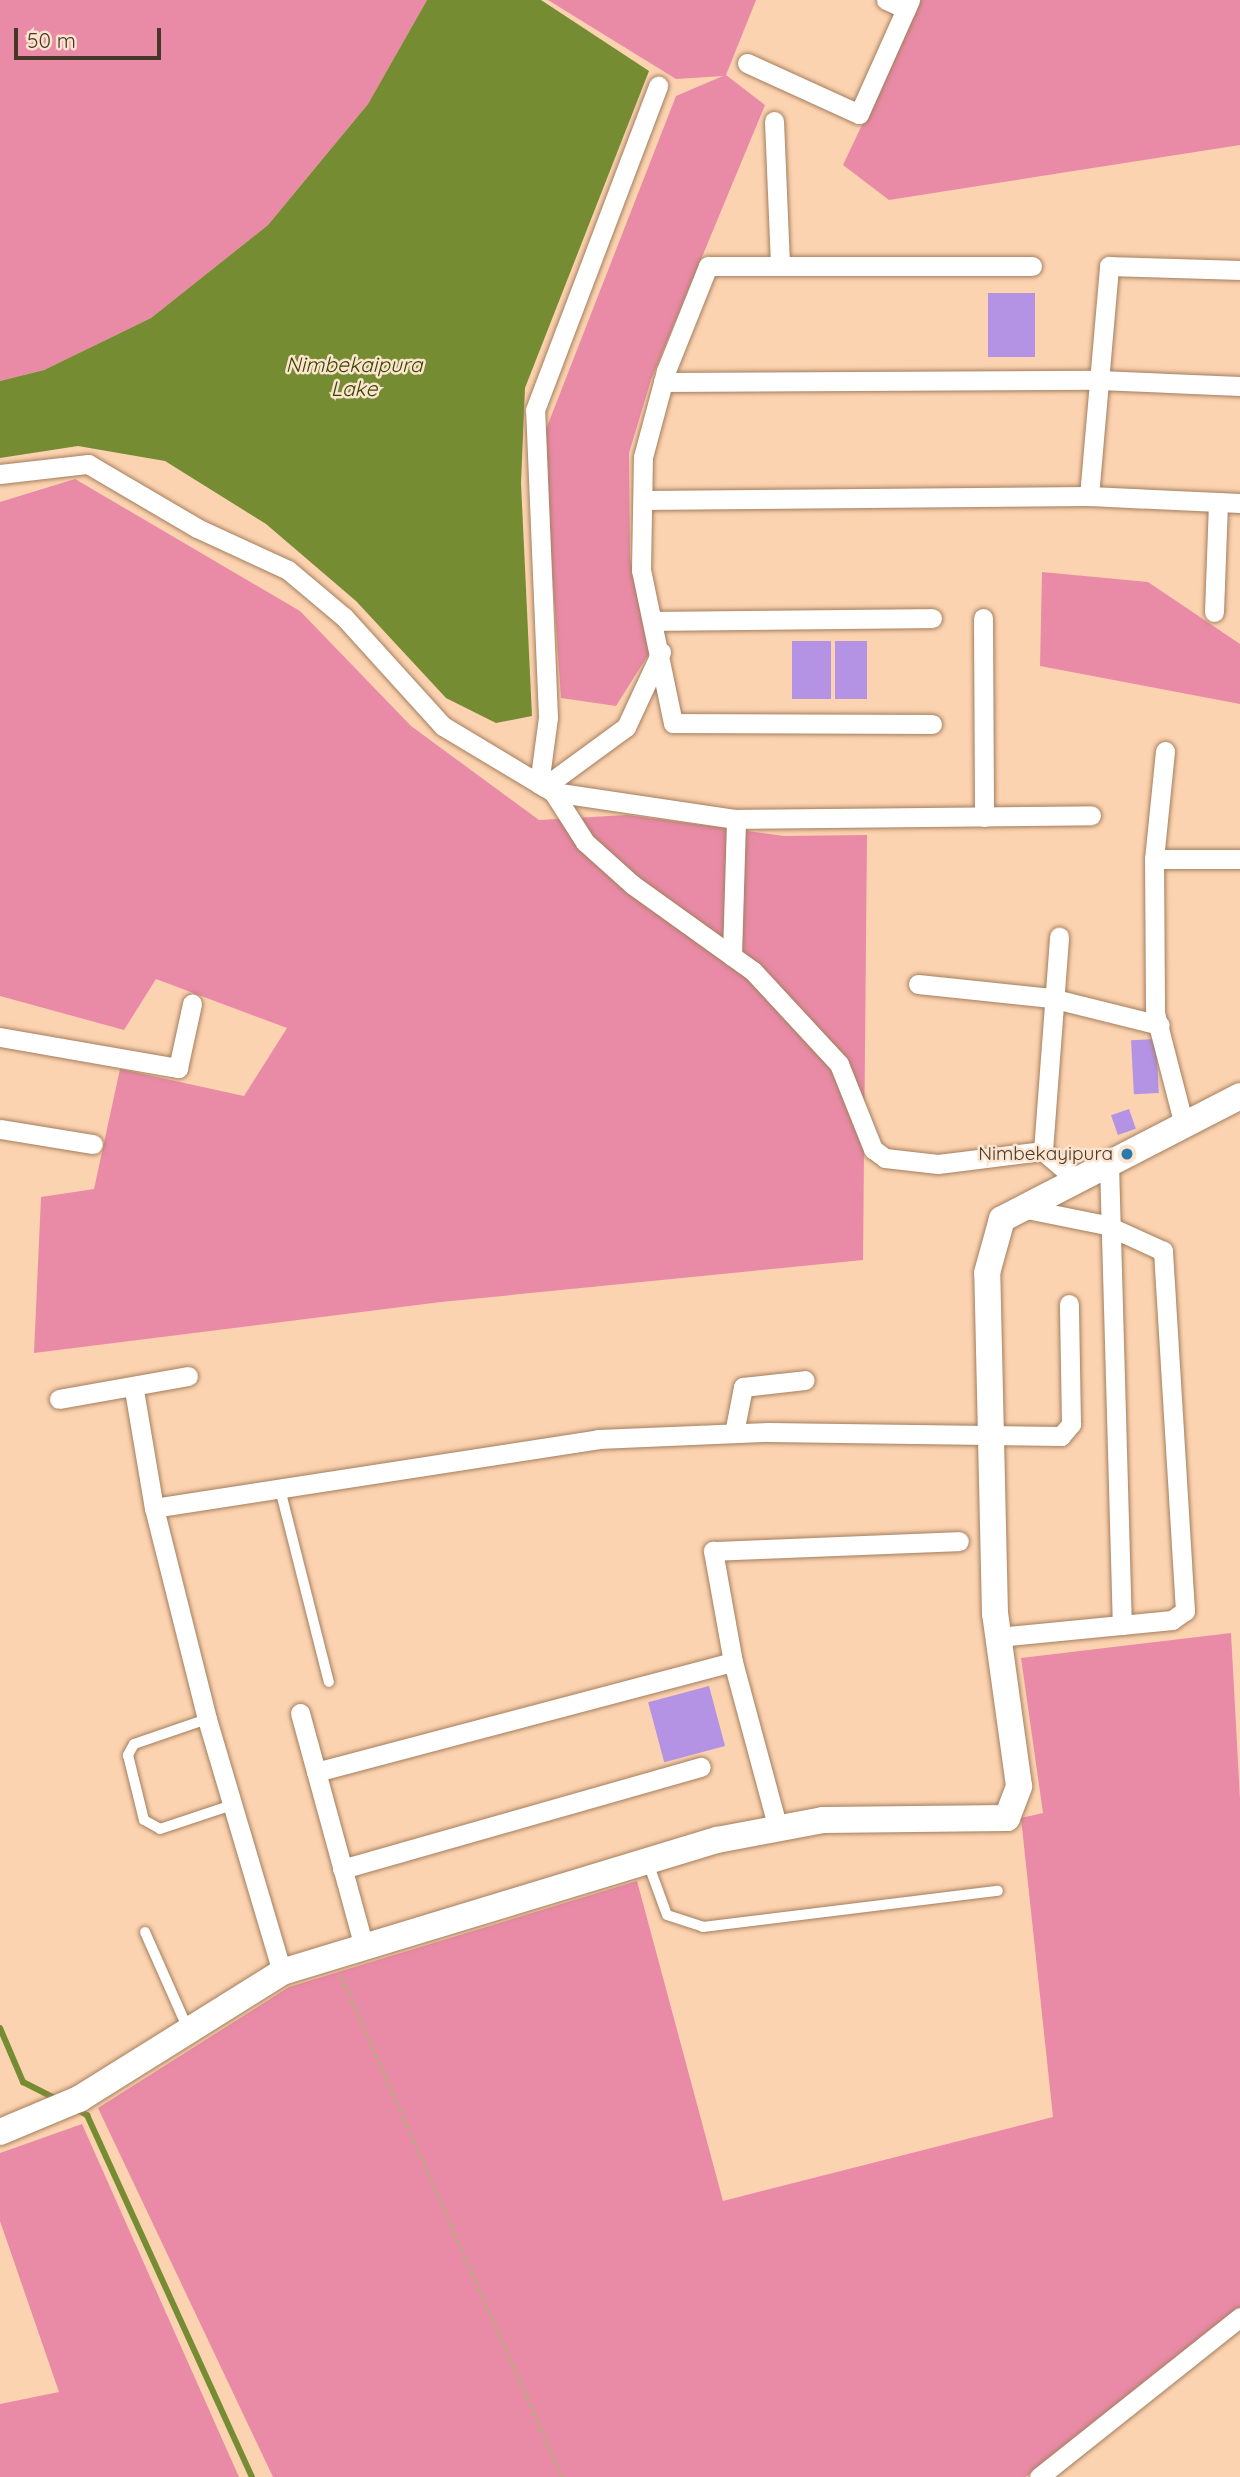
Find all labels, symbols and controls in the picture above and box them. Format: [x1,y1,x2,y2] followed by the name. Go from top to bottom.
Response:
[18,14,164,58] scale bar
[27,27,76,53] text: 50 m
[285,351,423,401] water label: Nimbekaipura Lake
[978,1143,1113,1165] place label: Nimbekayipura
[1119,1146,1135,1162] marker: Nimbekayipura

